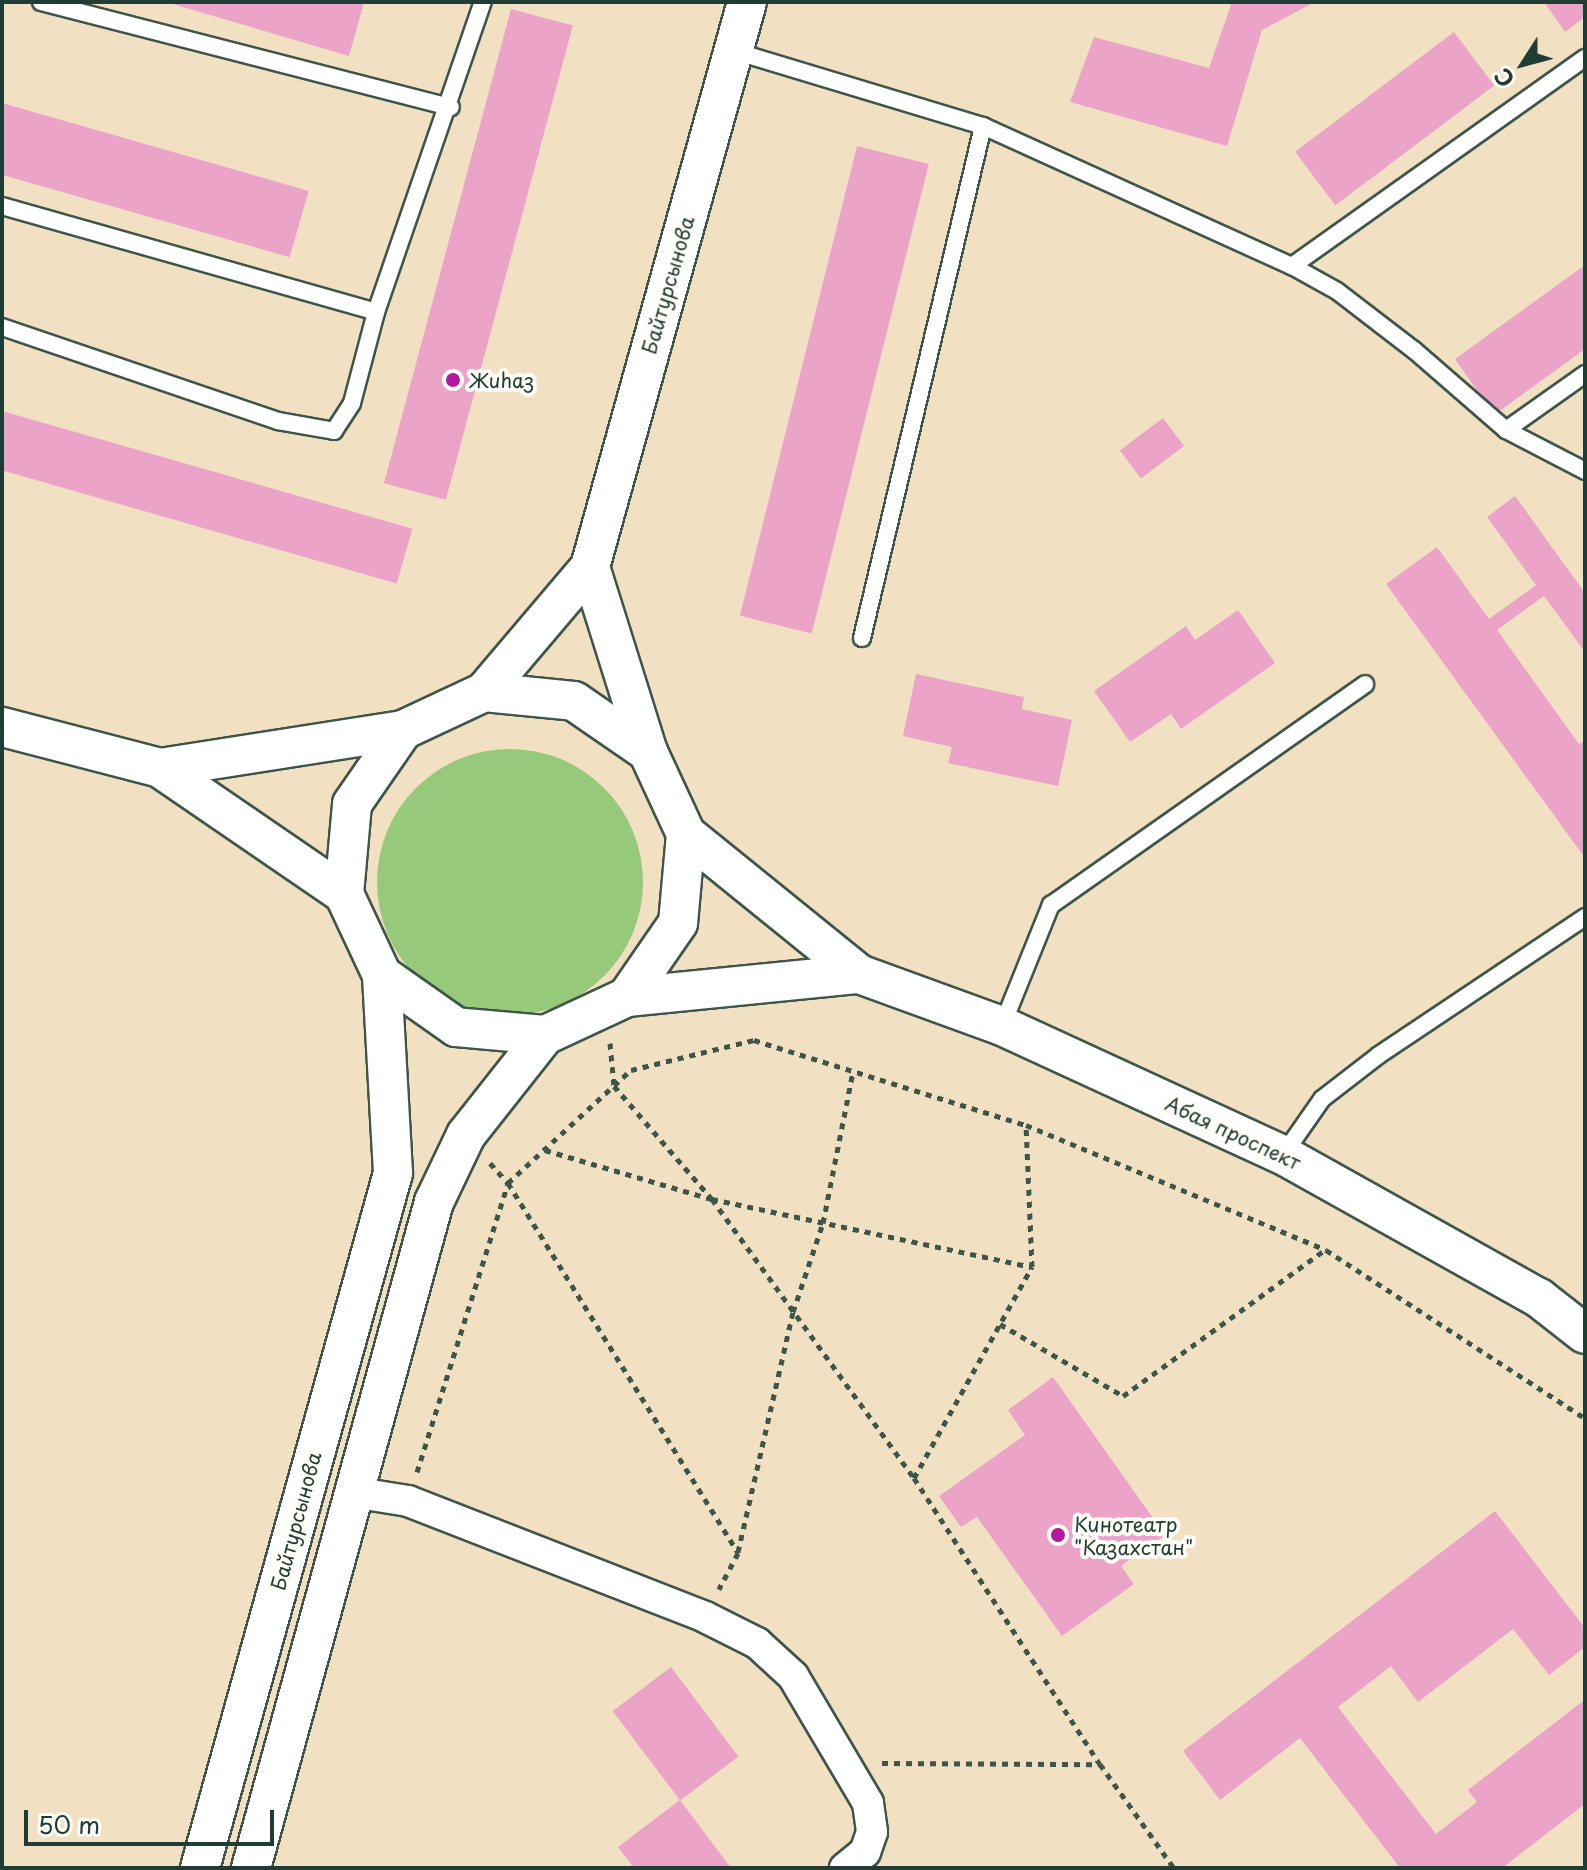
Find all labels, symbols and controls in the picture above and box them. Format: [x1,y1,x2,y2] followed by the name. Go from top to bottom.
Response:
[1483,24,1563,104] north arrow
[1485,62,1521,95] text: С
[637,213,699,357] street label: Байтурсынова
[469,368,534,392] place label: Жиһаз
[444,371,462,389] marker: Жиһаз
[1161,1091,1305,1175] street label: Абая проспект
[266,1449,326,1593] street label: Байтурсынова
[1074,1512,1193,1559] place label: Кинотеатр "Казахстан"
[1049,1526,1067,1544] marker: Кинотеатр "Казахстан"
[28,1794,278,1844] scale bar
[38,1806,100,1842] text: 50 m

